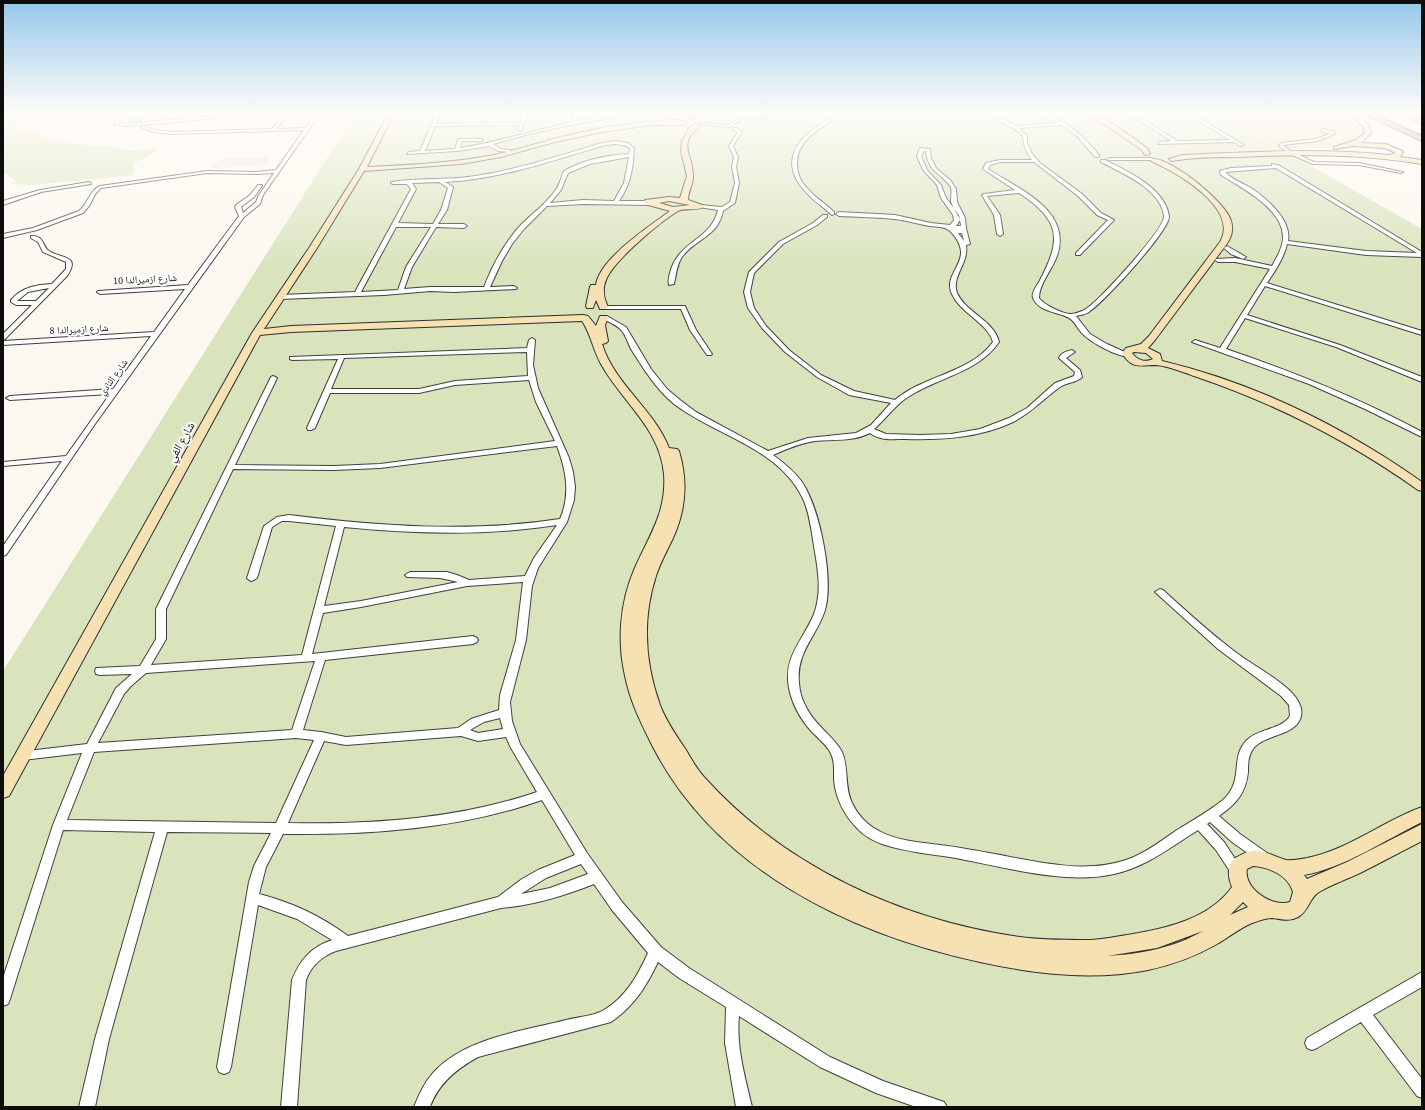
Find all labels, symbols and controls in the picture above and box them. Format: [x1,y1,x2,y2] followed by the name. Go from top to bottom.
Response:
[113,271,178,287] street label: شارع ازميرالدا 10
[49,321,109,337] street label: شارع ازميرالدا 8
[96,356,132,399] street label: شارع النادي
[163,419,200,466] street label: شارع الفي

